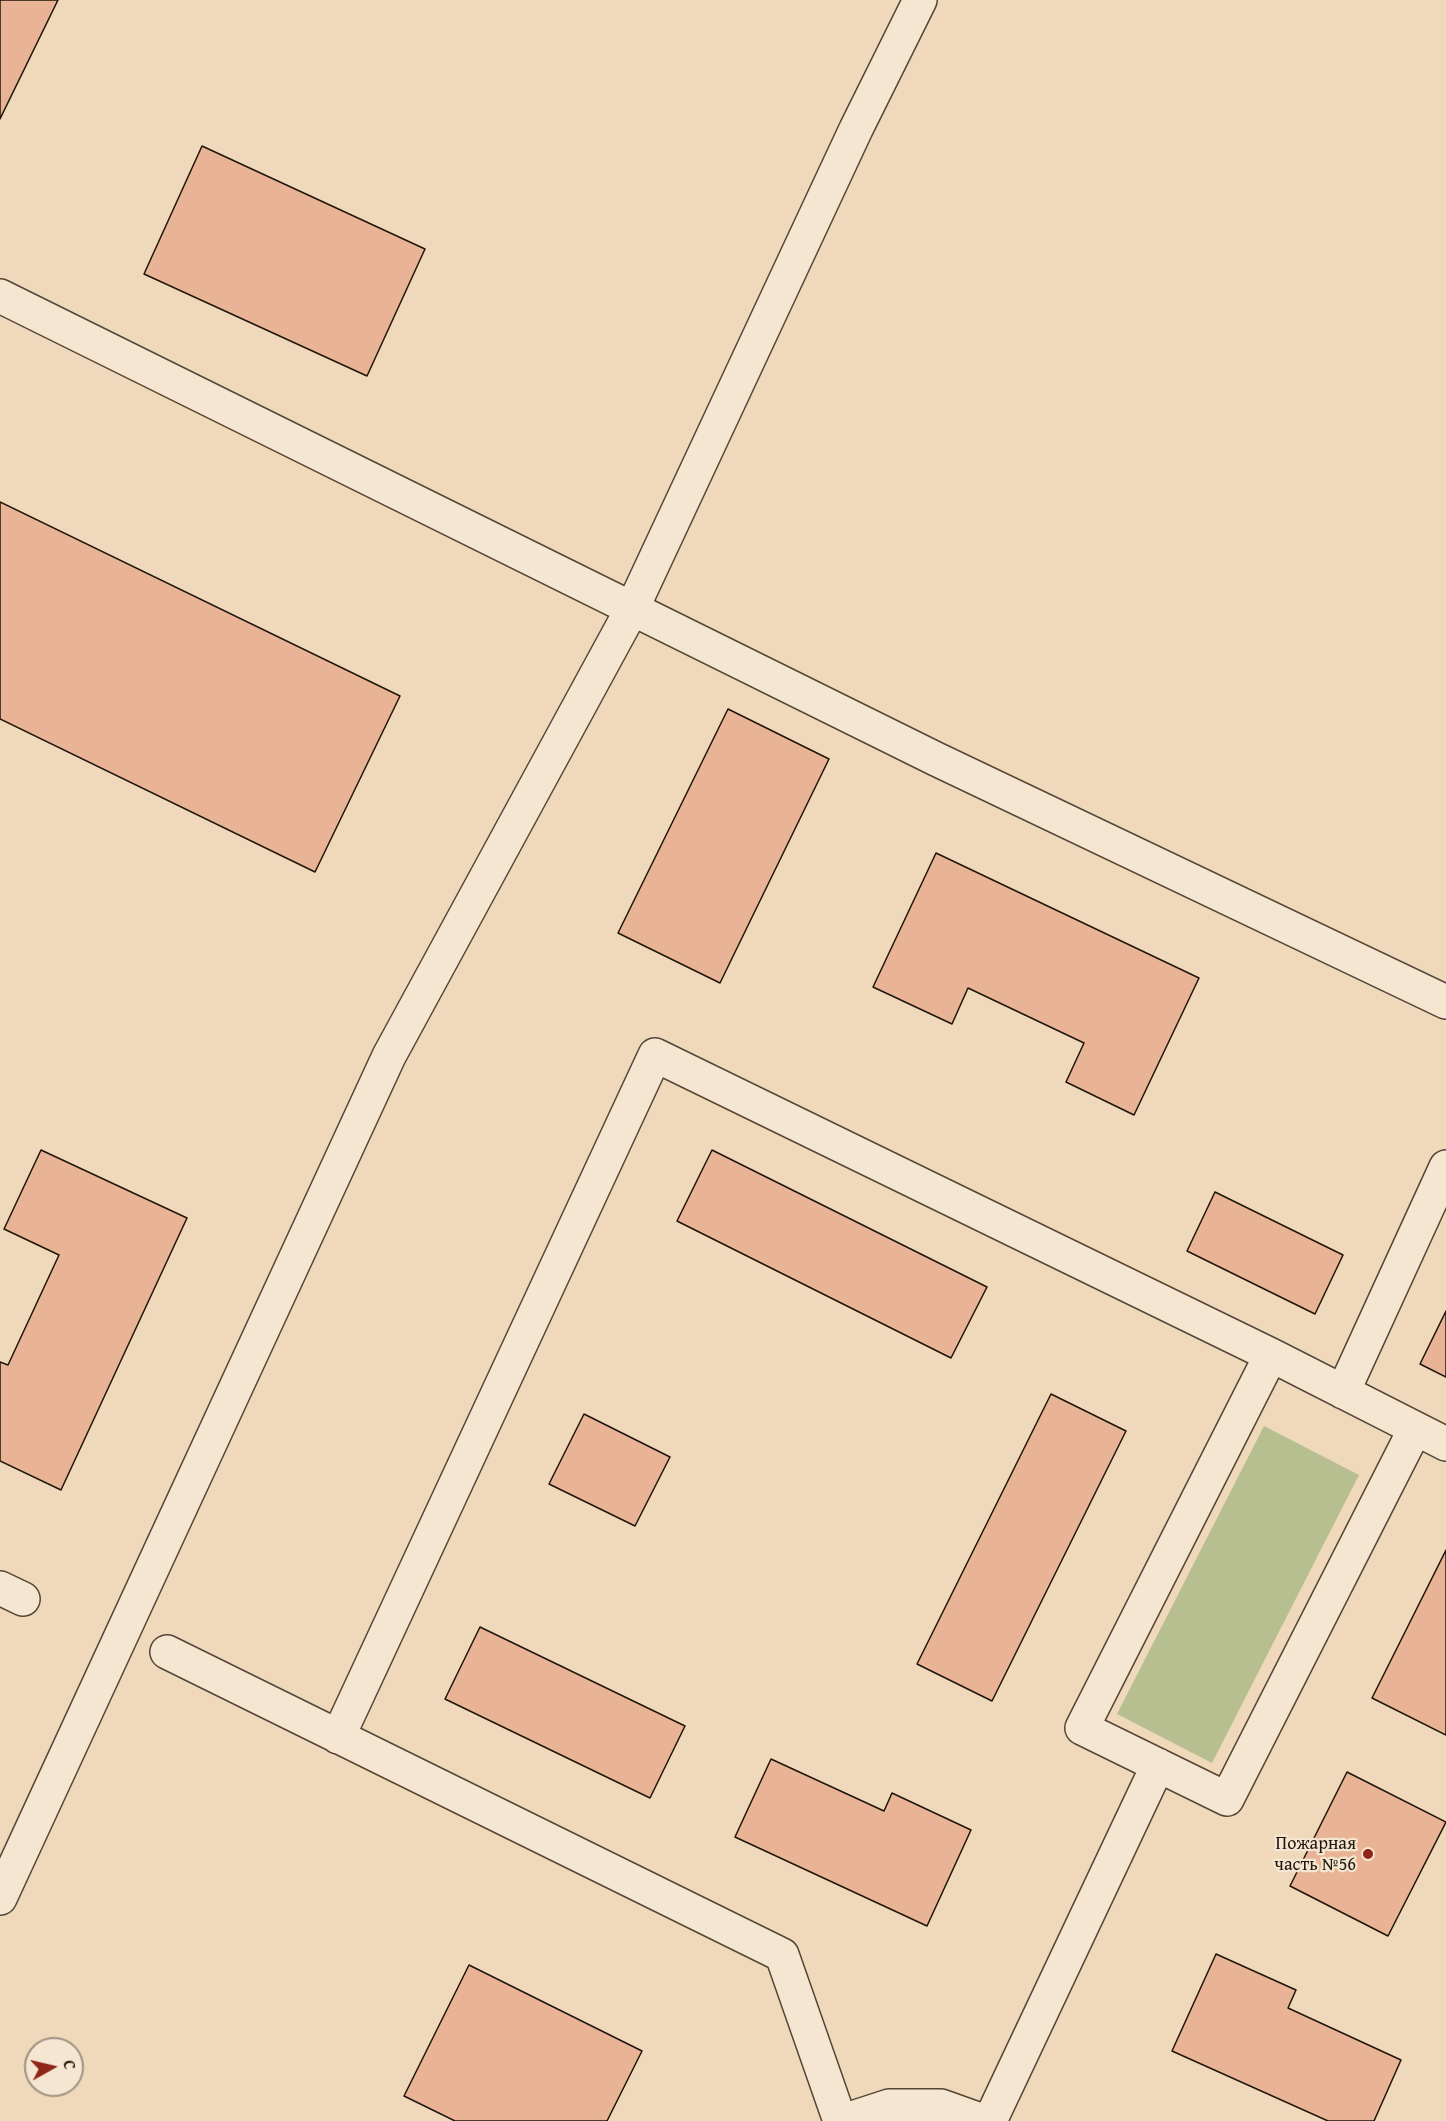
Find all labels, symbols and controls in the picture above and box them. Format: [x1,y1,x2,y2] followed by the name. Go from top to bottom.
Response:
[1274,1833,1356,1876] place label: Пожарная часть №56
[1361,1847,1375,1861] marker: Пожарная часть №56
[24,2037,84,2097] north arrow
[57,2059,82,2071] text: С

